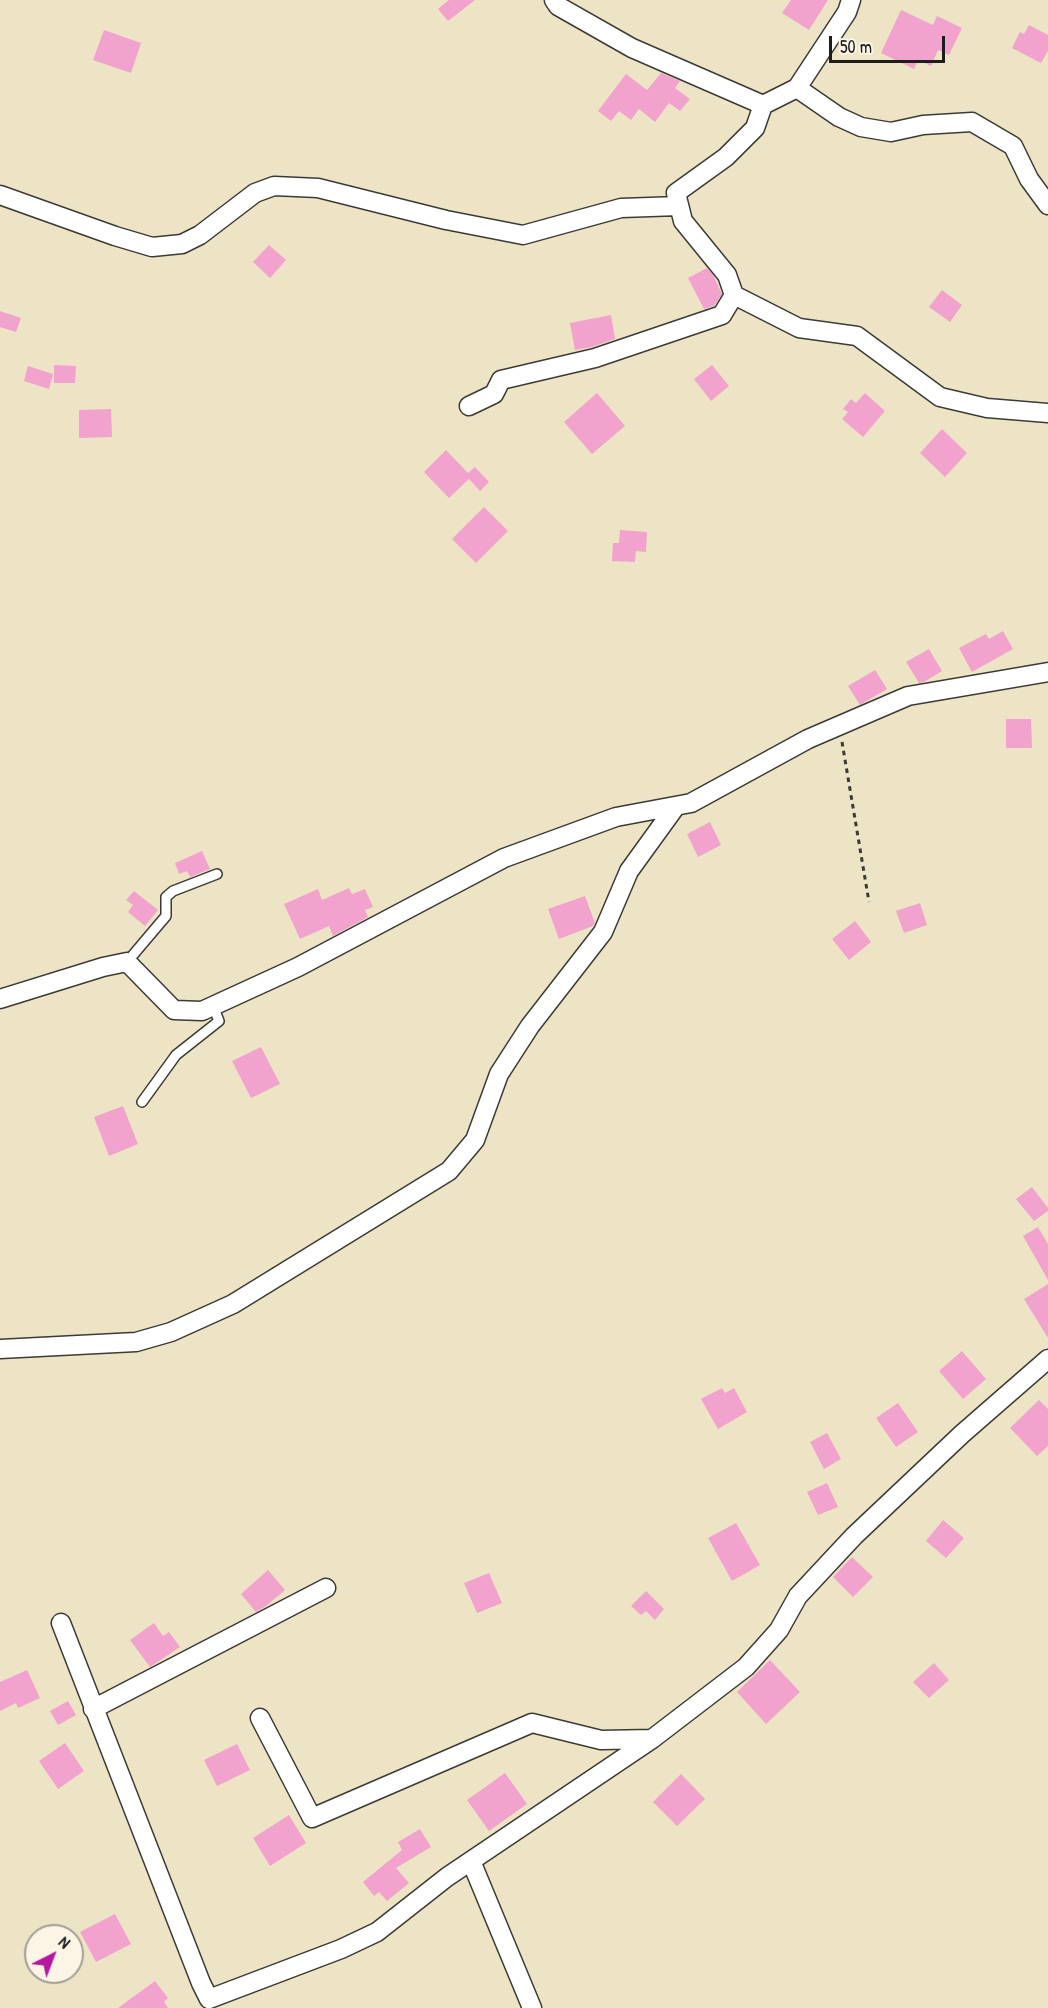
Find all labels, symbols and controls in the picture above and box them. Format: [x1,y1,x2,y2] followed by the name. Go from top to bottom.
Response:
[832,24,948,62] scale bar
[840,34,872,59] text: 50 m
[24,1924,84,1984] north arrow
[54,1931,75,1953] text: N

